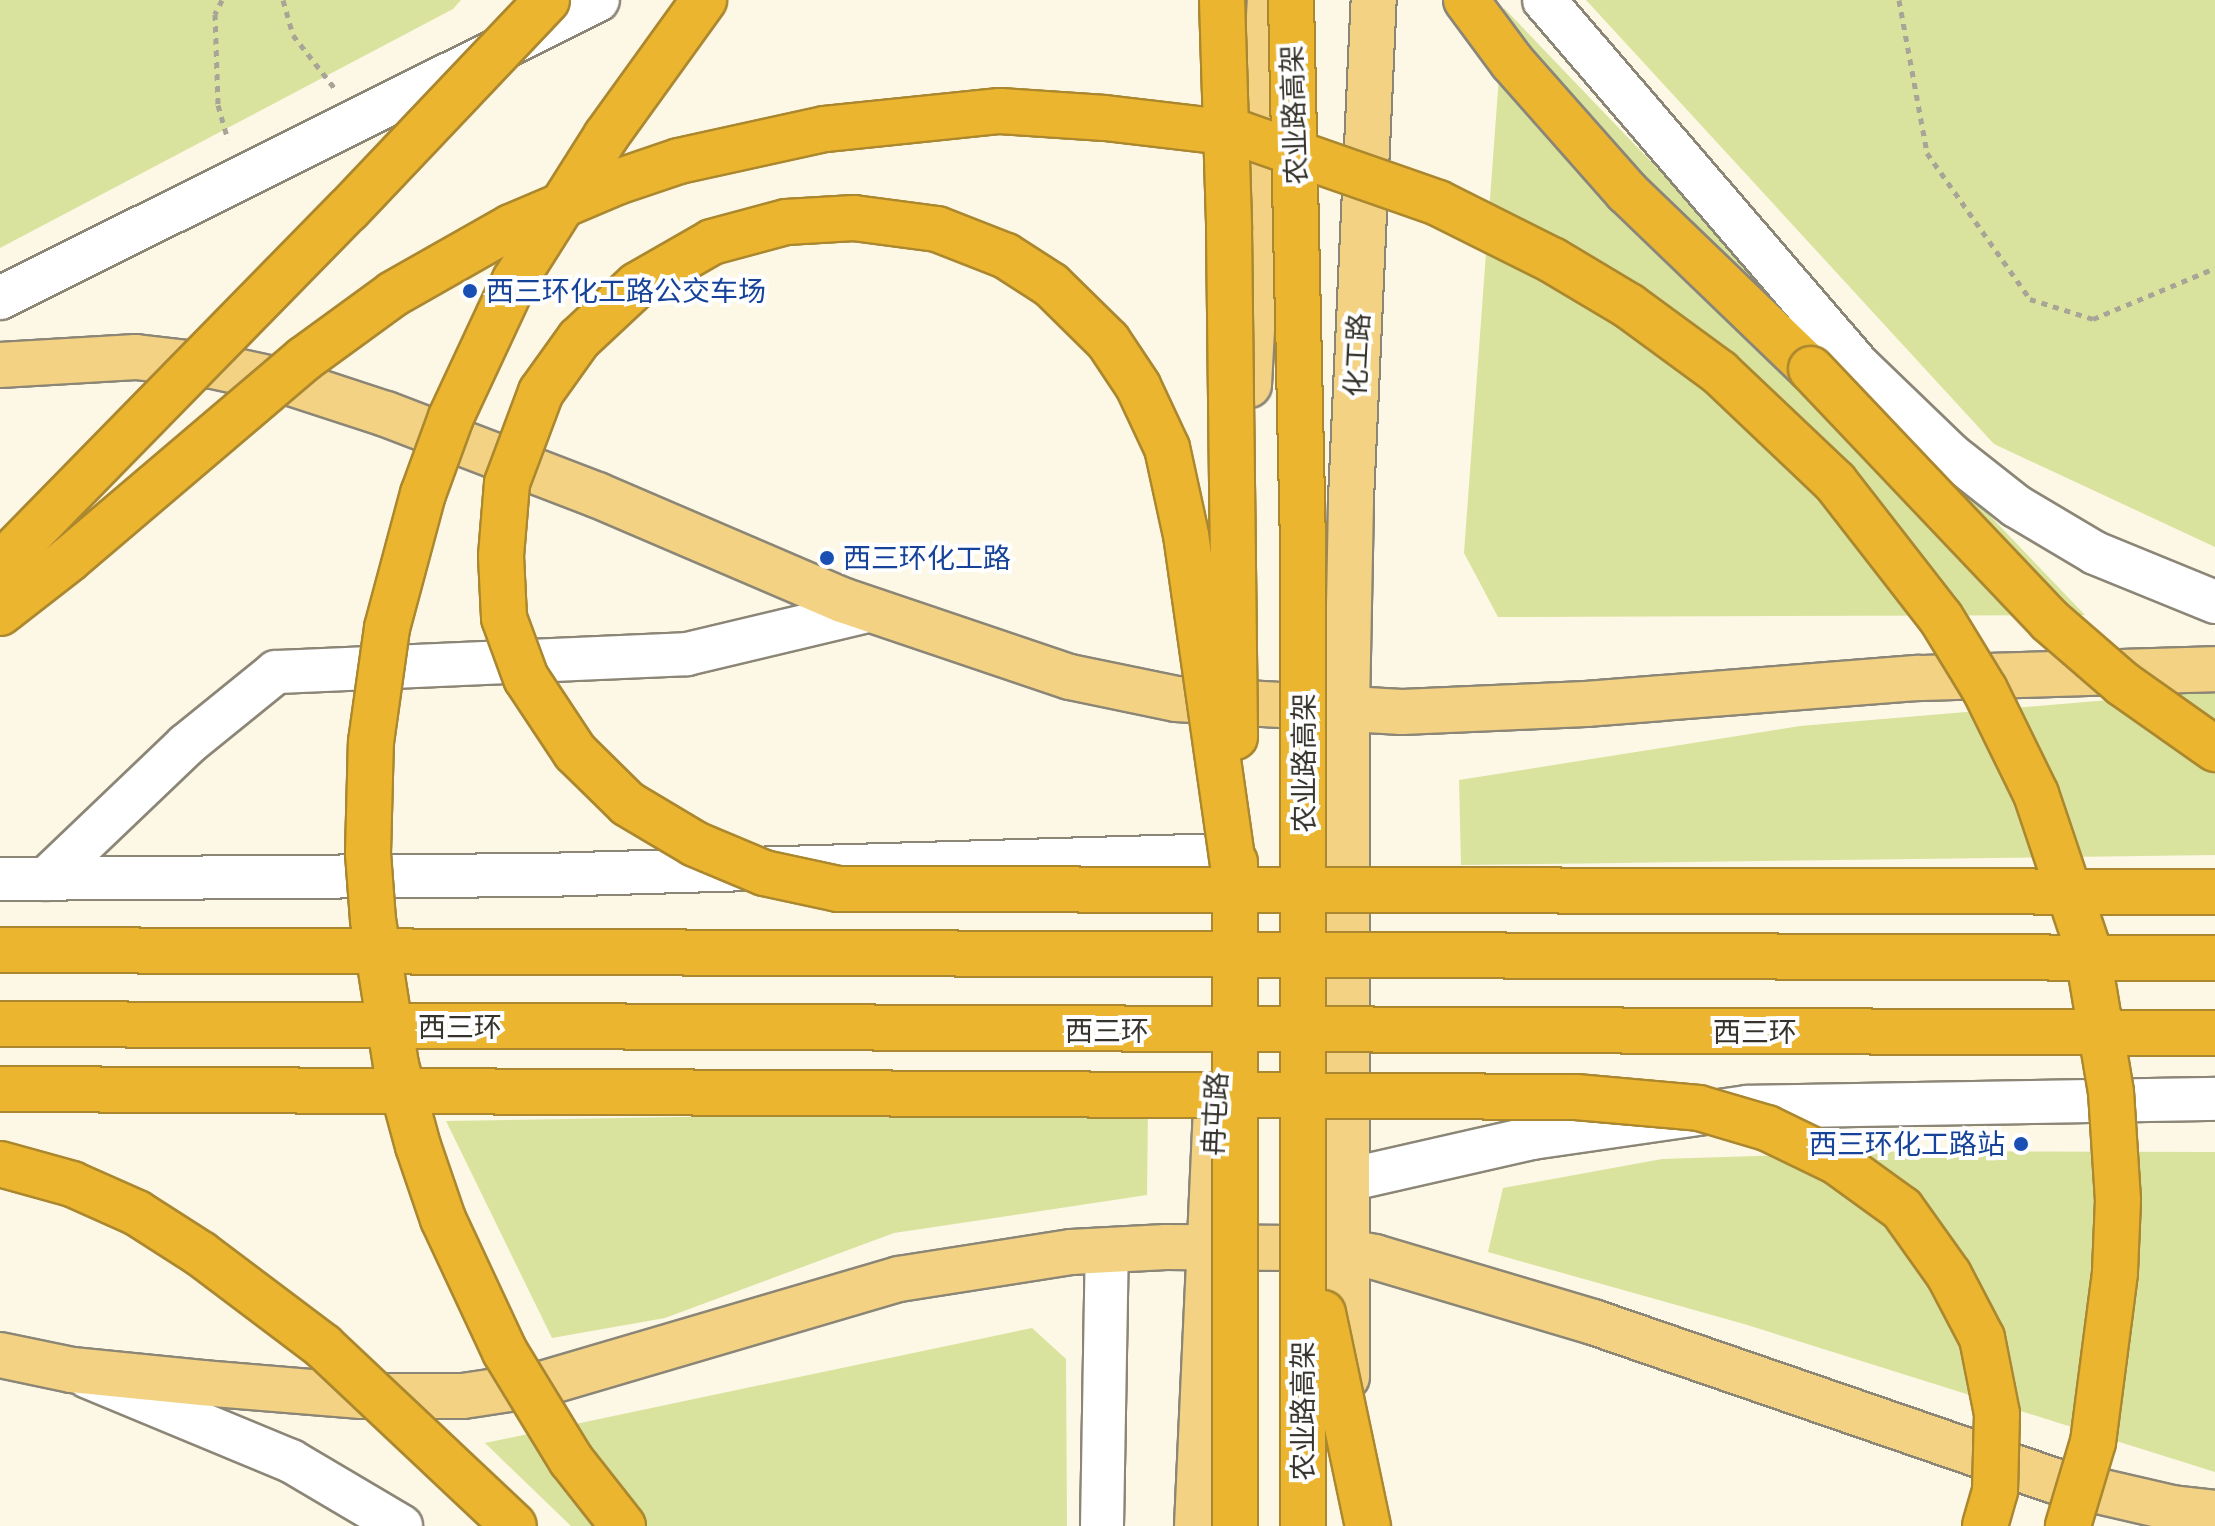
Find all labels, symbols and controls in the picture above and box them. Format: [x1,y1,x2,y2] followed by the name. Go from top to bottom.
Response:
[1275,44,1313,186] street label: 农业路高架
[486,274,766,308] place label: 西三环化工路公交车场
[461,282,479,300] marker: 西三环化工路公交车场
[1338,312,1376,398] street label: 化工路
[843,541,1011,575] place label: 西三环化工路
[818,549,836,567] marker: 西三环化工路
[1287,693,1321,833] street label: 农业路高架
[418,1010,502,1044] street label: 西三环
[1065,1014,1149,1048] street label: 西三环
[1713,1015,1797,1049] street label: 西三环
[1196,1071,1234,1157] street label: 冉屯路
[1809,1127,2005,1161] place label: 西三环化工路站
[2012,1135,2030,1153] marker: 西三环化工路站
[1286,1341,1320,1481] street label: 农业路高架

